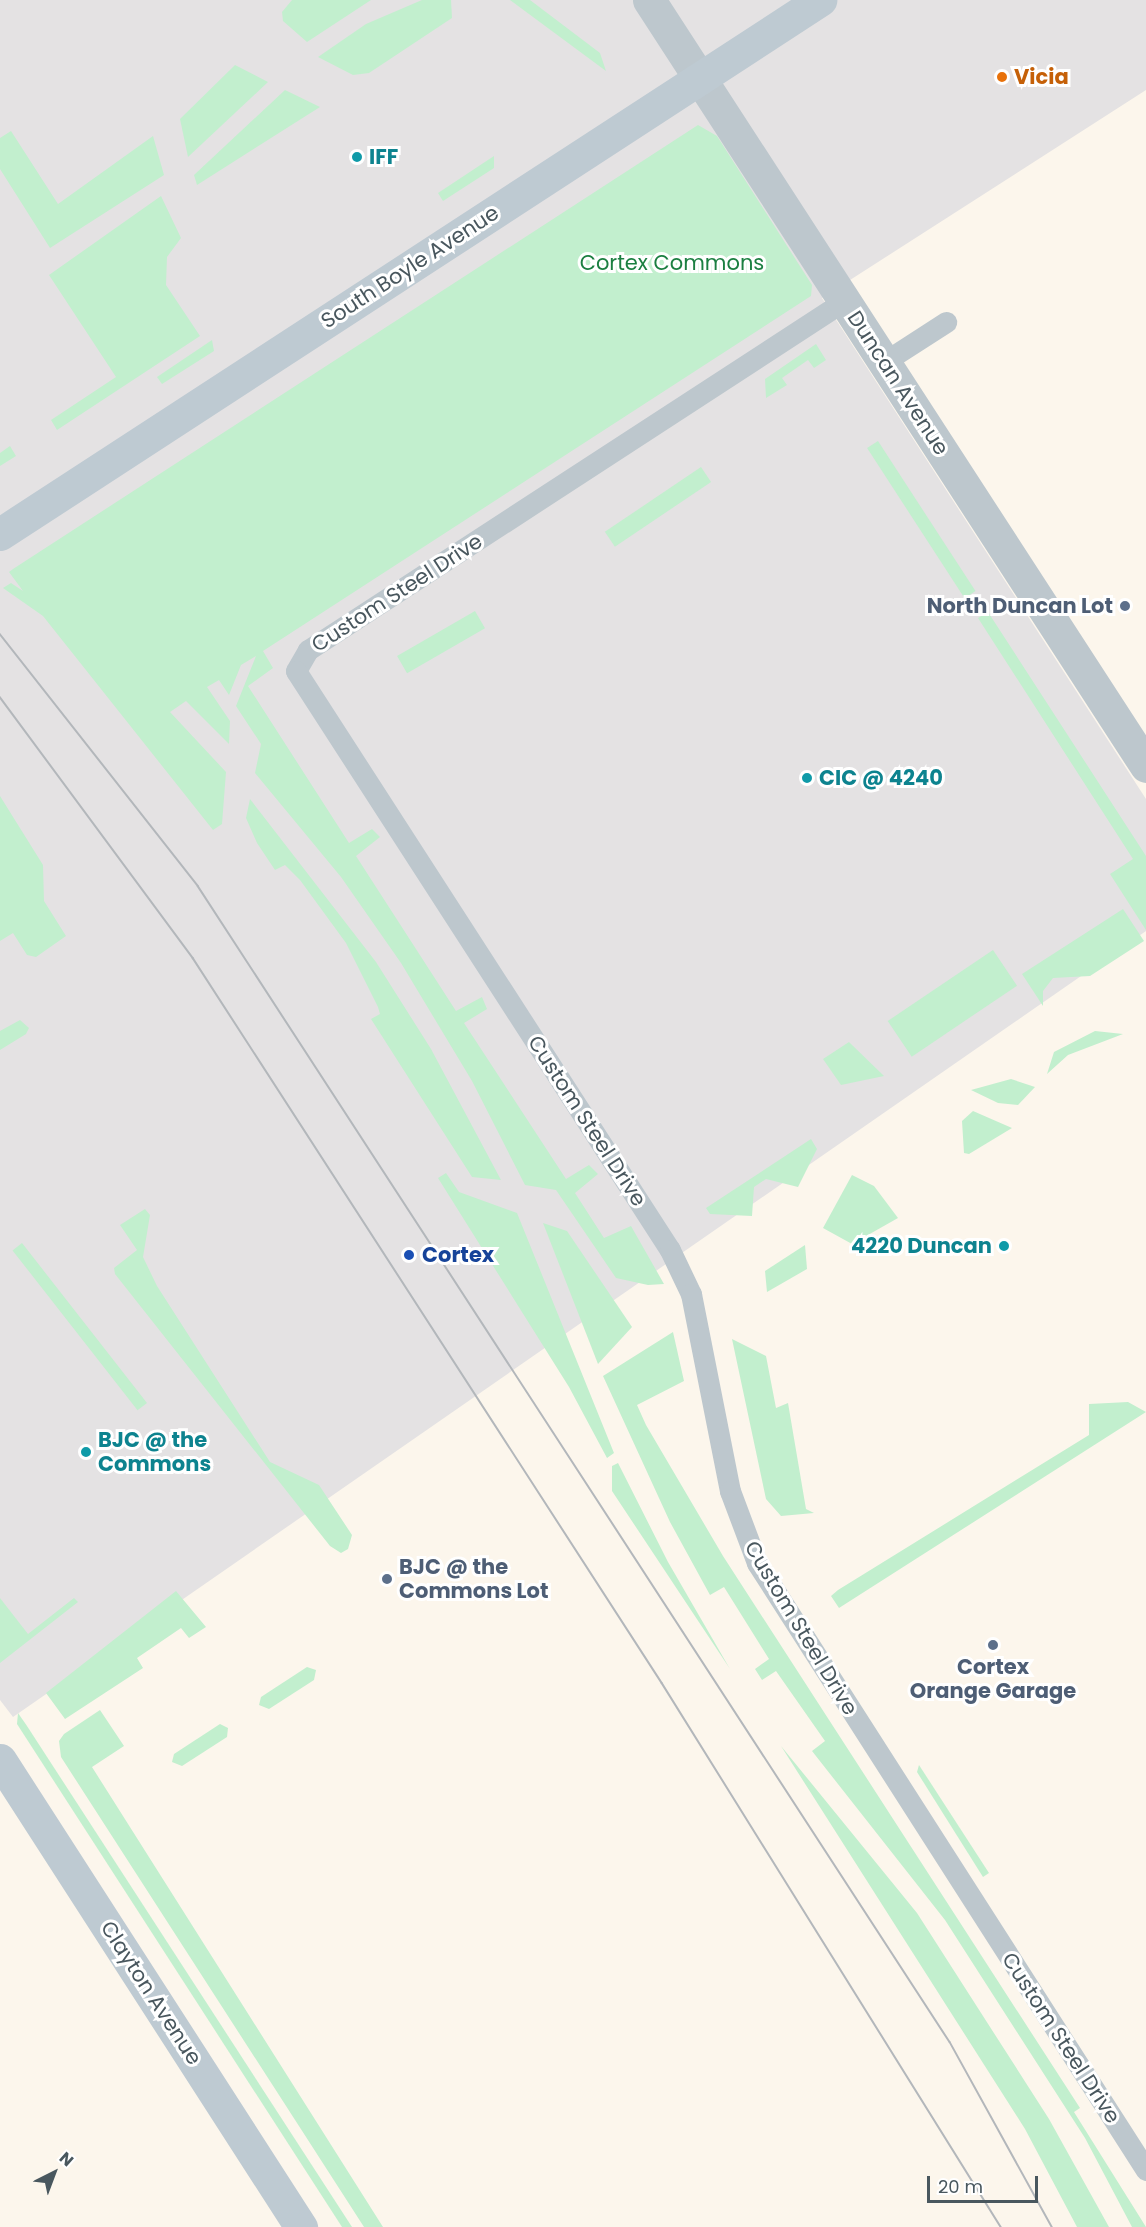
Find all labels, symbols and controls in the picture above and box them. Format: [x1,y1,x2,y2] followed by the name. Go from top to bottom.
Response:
[1014,64,1069,90] place label: Vicia
[995,70,1009,84] marker: Vicia
[369,144,398,170] place label: IFF
[350,150,364,164] marker: IFF
[316,200,504,334] street label: South Boyle Avenue
[580,250,764,276] park label: Cortex Commons
[842,306,954,460] street label: Duncan Avenue
[307,528,487,658] street label: Custom Steel Drive
[927,593,1113,619] place label: North Duncan Lot
[1118,599,1132,613] marker: North Duncan Lot
[819,765,943,791] place label: CIC @ 4240
[800,771,814,785] marker: CIC @ 4240
[522,1031,652,1211] street label: Custom Steel Drive
[851,1233,992,1259] place label: 4220 Duncan
[997,1239,1011,1253] marker: 4220 Duncan
[422,1242,494,1268] place label: Cortex
[400,1246,418,1264] marker: Cortex
[98,1427,211,1477] place label: BJC @ the Commons
[79,1445,93,1459] marker: BJC @ the Commons
[739,1536,863,1720] street label: Custom Steel Drive
[399,1554,548,1604] place label: BJC @ the Commons Lot
[380,1572,394,1586] marker: BJC @ the Commons Lot
[986,1638,1000,1652] marker: Cortex Orange Garage
[910,1654,1076,1704] place label: Cortex Orange Garage
[95,1916,207,2070] street label: Clayton Avenue
[996,1948,1126,2128] street label: Custom Steel Drive
[24,2143,84,2203] north arrow
[54,2147,79,2172] text: N
[930,2164,1041,2202] scale bar
[938,2174,983,2199] text: 20 m

